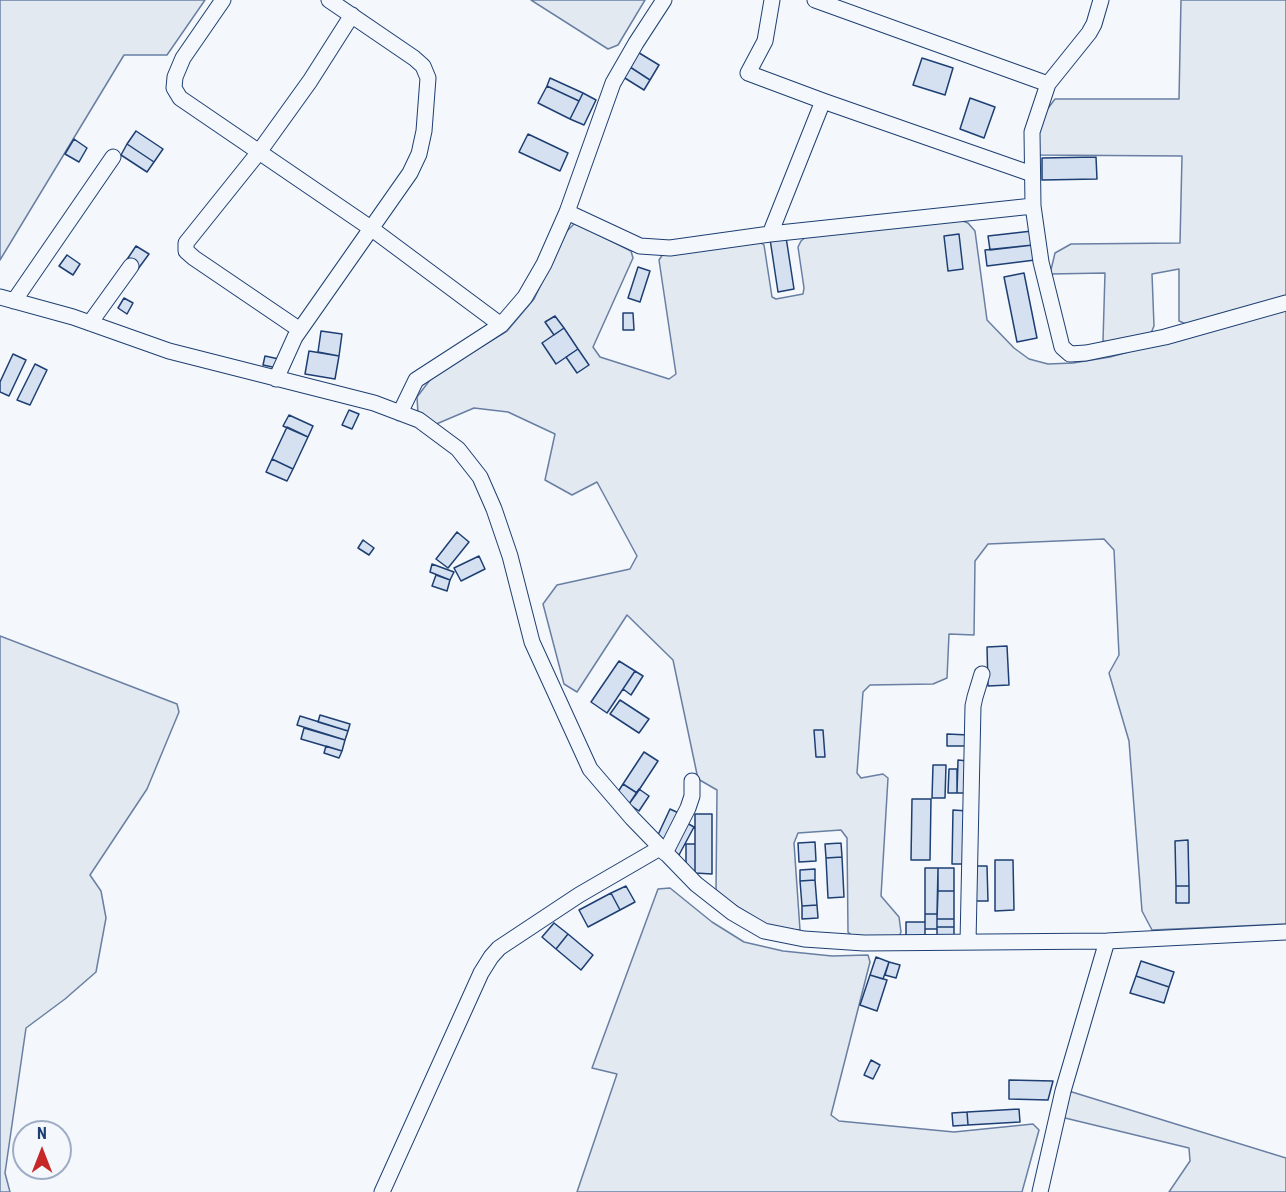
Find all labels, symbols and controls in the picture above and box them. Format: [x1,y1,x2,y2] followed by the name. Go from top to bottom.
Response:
[12,1120,72,1180] north arrow
[37,1124,47,1143] text: N

